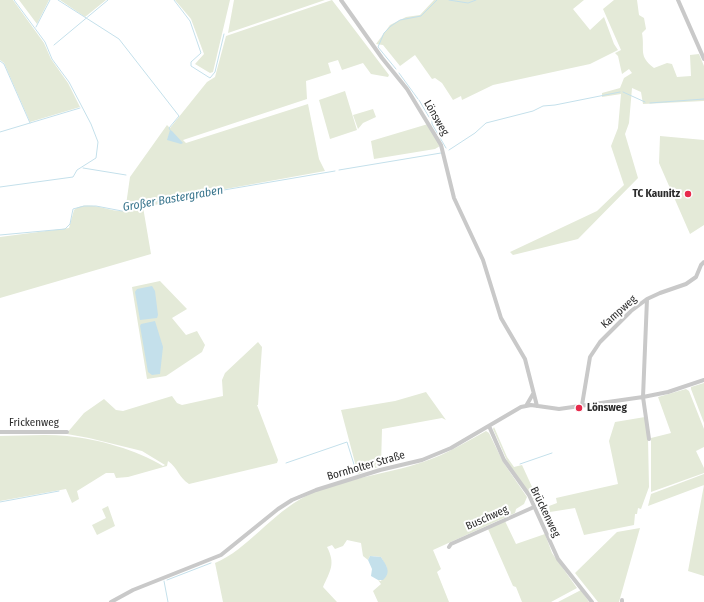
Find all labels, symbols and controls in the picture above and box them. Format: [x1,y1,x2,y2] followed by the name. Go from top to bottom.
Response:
[421,98,451,138] street label: Lönsweg
[122,183,224,215] water label: Großer Bastergraben
[632,187,680,201] place label: TC Kaunitz
[683,189,693,199] marker: TC Kaunitz
[599,293,639,331] street label: Kampweg
[587,401,627,415] place label: Lönsweg
[574,403,584,413] marker: Lönsweg
[9,416,59,430] street label: Frickenweg
[326,449,406,483] street label: Bornholter Straße
[527,485,563,539] street label: Brückenweg
[464,503,510,533] street label: Buschweg

